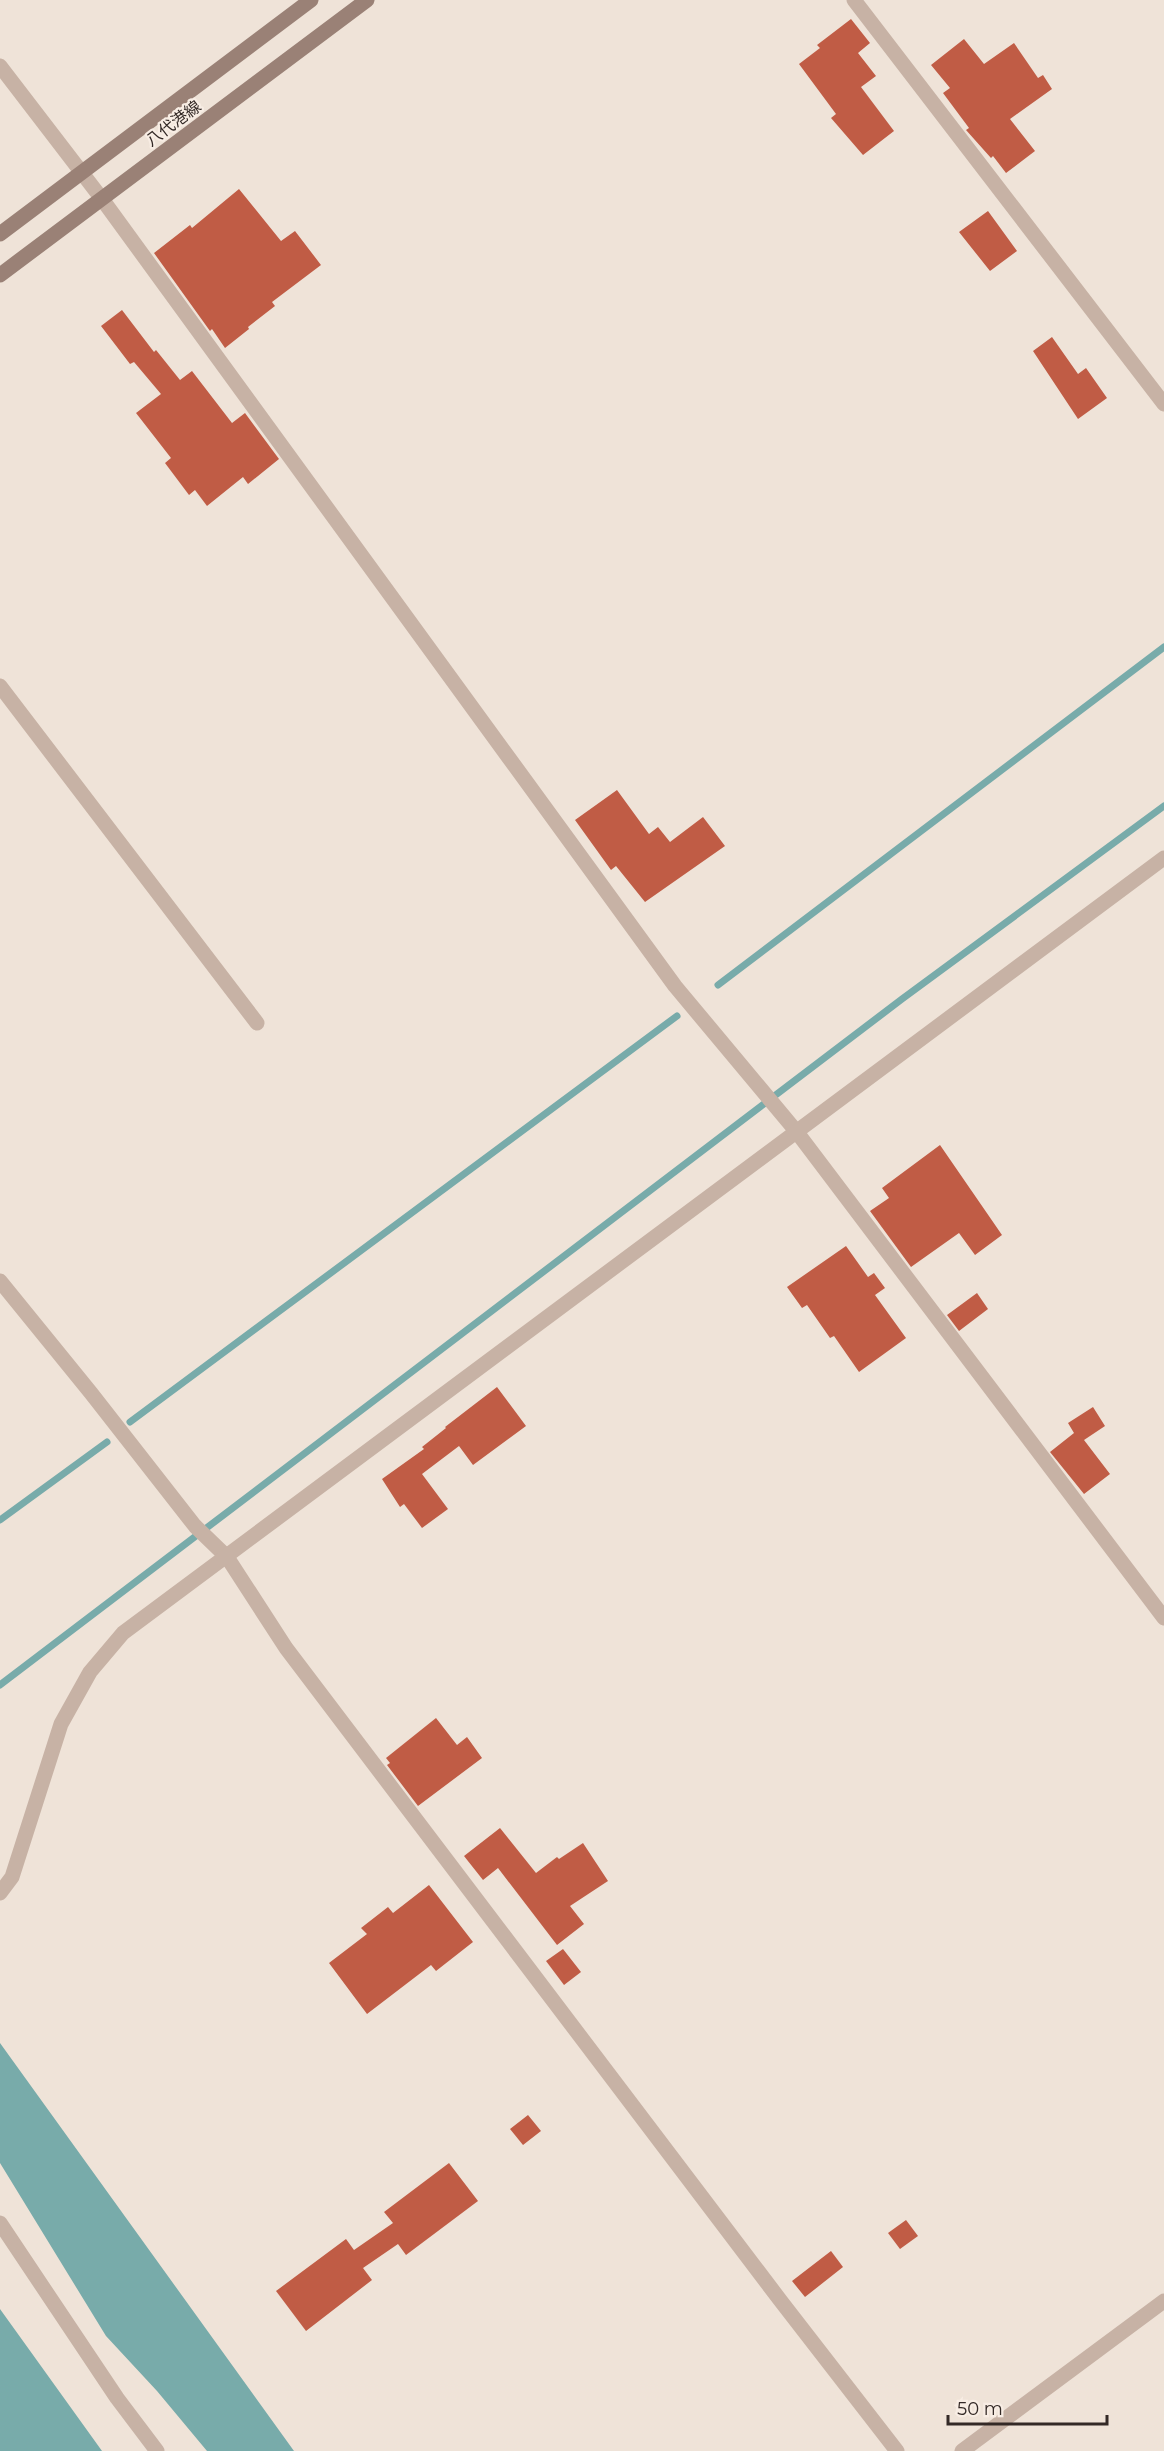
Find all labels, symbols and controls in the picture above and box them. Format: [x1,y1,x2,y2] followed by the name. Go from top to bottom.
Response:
[142,97,205,150] street label: 八代港線
[948,2388,1107,2426] scale bar
[957,2398,1003,2420] text: 50 m

